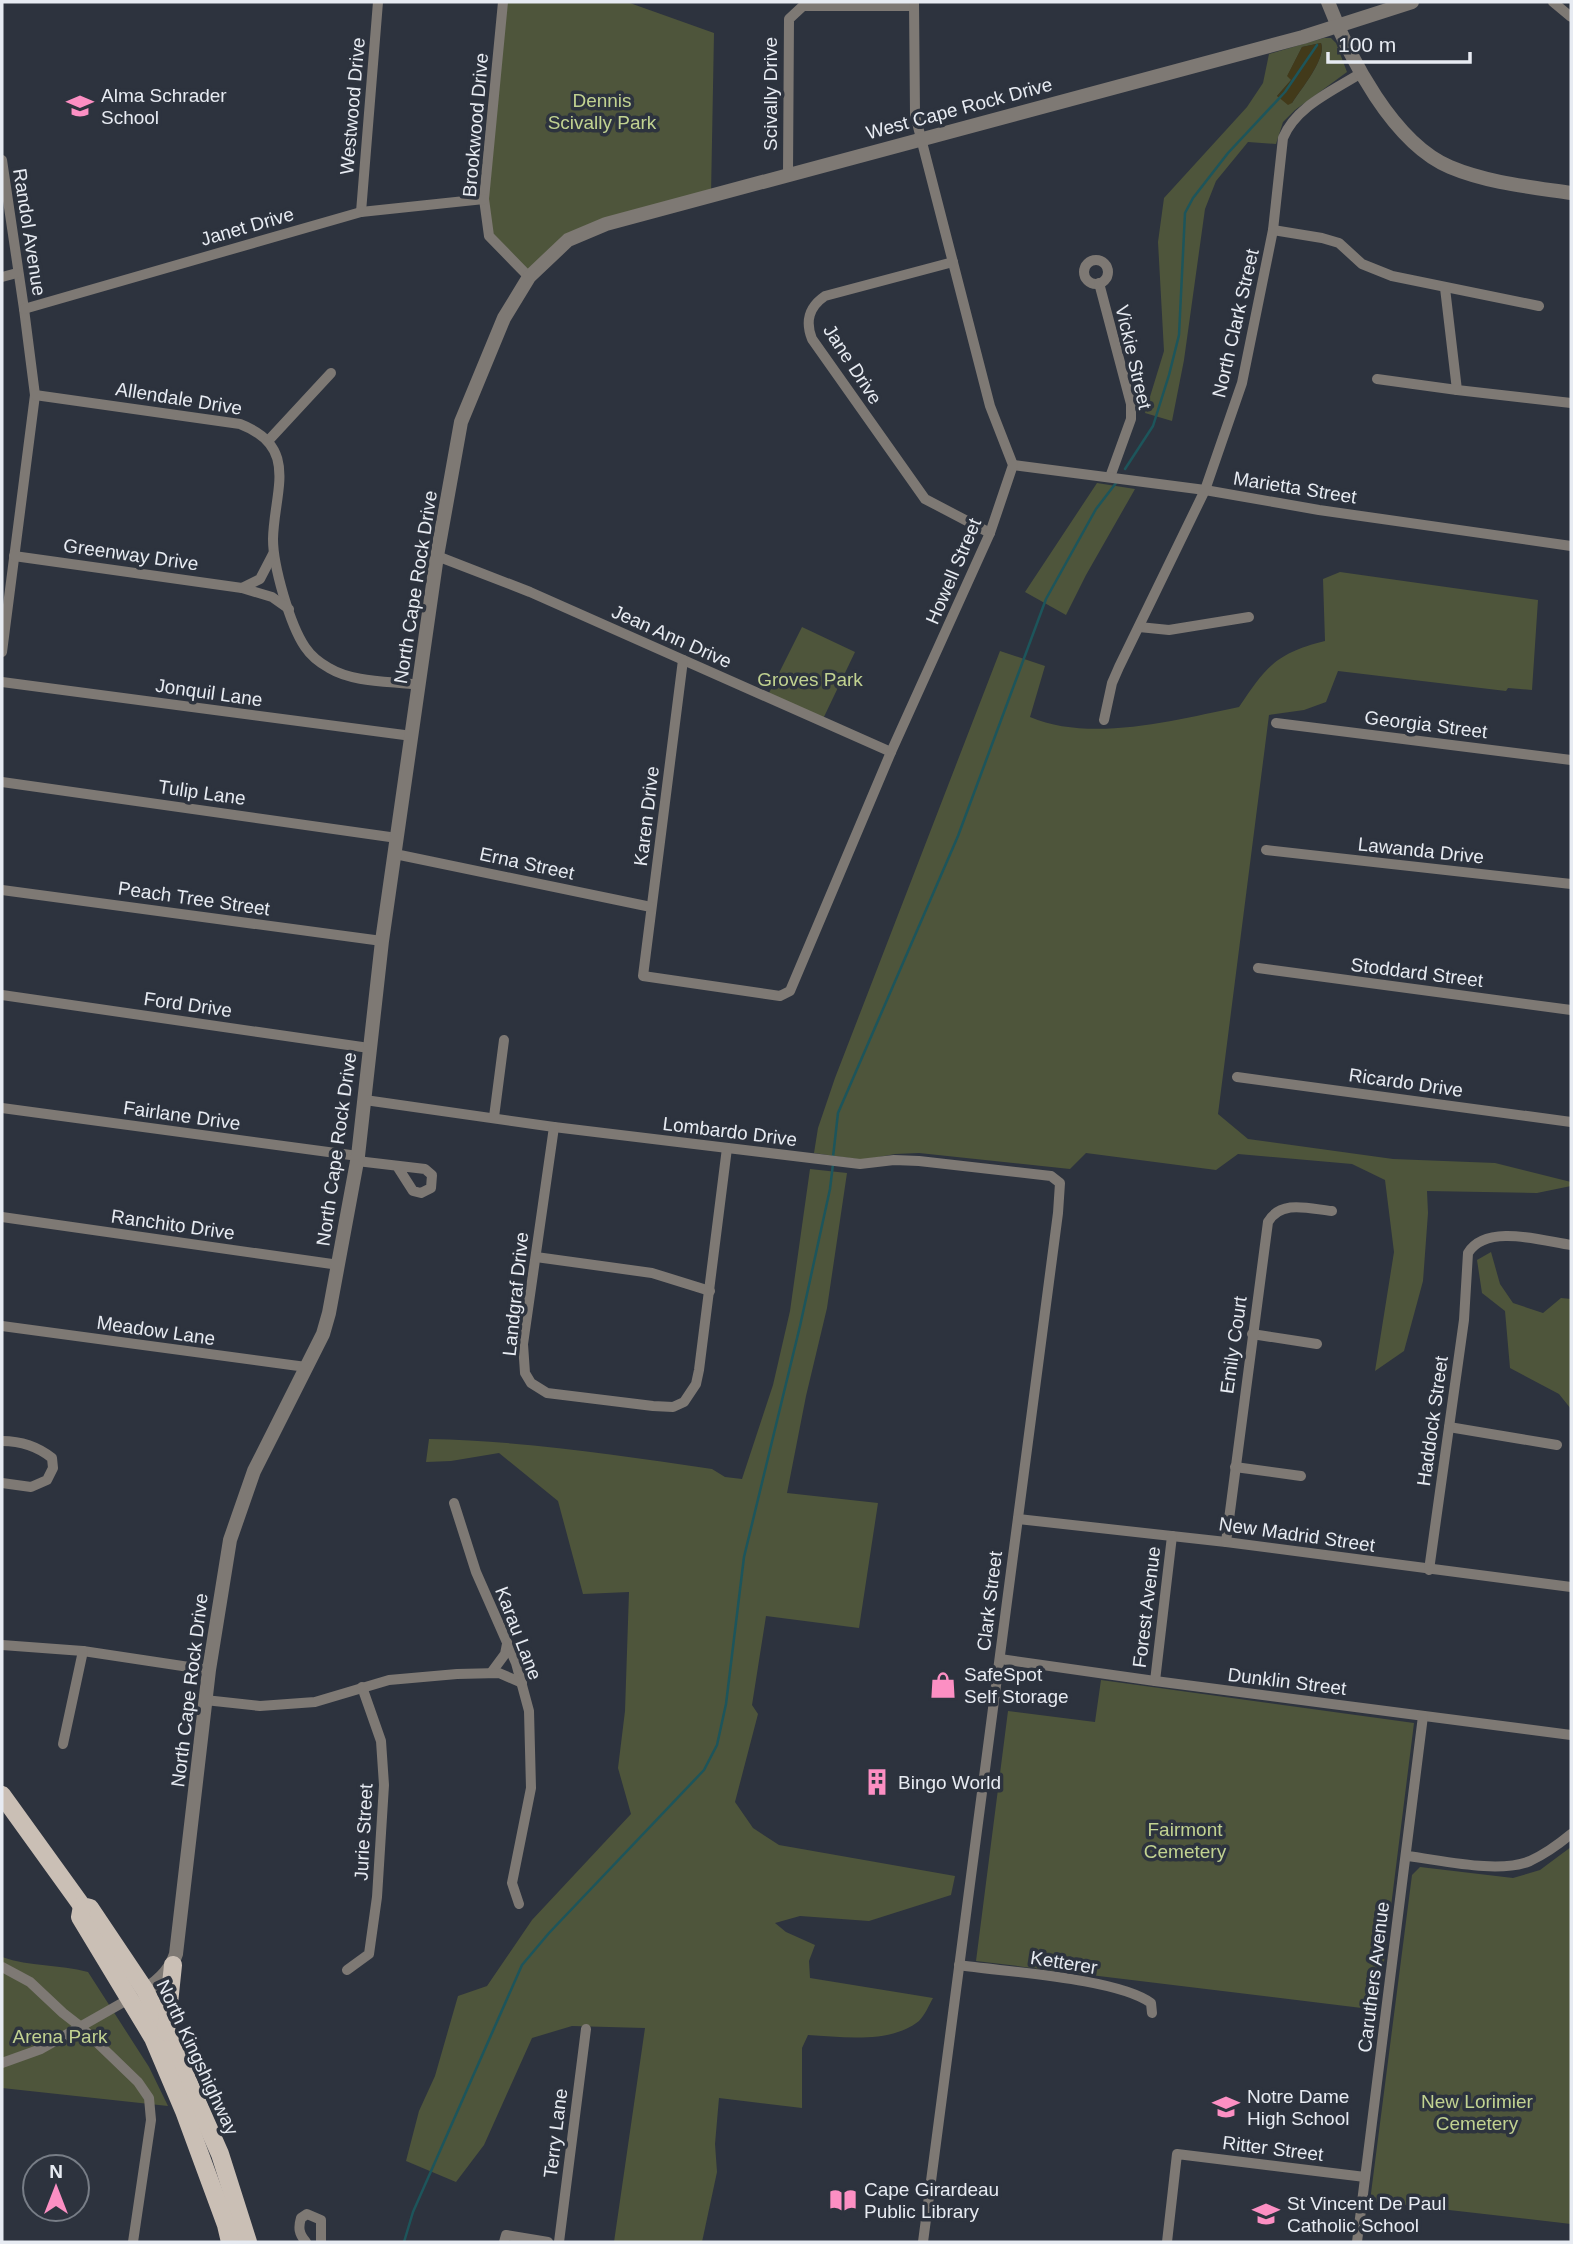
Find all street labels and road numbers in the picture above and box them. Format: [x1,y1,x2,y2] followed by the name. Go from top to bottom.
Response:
[336,36,369,176] street label: Westwood Drive
[760,37,781,151] street label: Scivally Drive
[459,52,492,198] street label: Brookwood Drive
[864,74,1054,143] street label: West Cape Rock Drive
[9,167,50,297] street label: Randol Avenue
[198,203,296,250] street label: Janet Drive
[1208,246,1263,400] street label: North Clark Street
[1111,303,1156,412] street label: Vickie Street
[819,320,886,408] street label: Jane Drive
[114,378,244,419] street label: Allendale Drive
[1232,467,1359,508] street label: Marietta Street
[390,489,441,685] street label: North Cape Rock Drive
[922,514,985,627] street label: Howell Street
[62,535,200,574] street label: Greenway Drive
[609,601,735,672] street label: Jean Ann Drive
[154,675,264,710] street label: Jonquil Lane
[1363,707,1489,743] street label: Georgia Street
[630,765,663,867] street label: Karen Drive
[157,776,247,809] street label: Tulip Lane
[1357,833,1485,868] street label: Lawanda Drive
[478,843,577,884] street label: Erna Street
[117,877,272,920] street label: Peach Tree Street
[1350,954,1485,991] street label: Stoddard Street
[143,988,233,1021] street label: Ford Drive
[313,1051,360,1247] street label: North Cape Rock Drive
[1347,1064,1464,1101] street label: Ricardo Drive
[122,1097,242,1134] street label: Fairlane Drive
[662,1113,798,1150] street label: Lombardo Drive
[110,1205,236,1244] street label: Ranchito Drive
[499,1231,532,1357] street label: Landgraf Drive
[1216,1294,1251,1395] street label: Emily Court
[95,1312,216,1349] street label: Meadow Lane
[1413,1354,1452,1487] street label: Haddock Street
[1218,1513,1377,1556] street label: New Madrid Street
[1129,1545,1164,1669] street label: Forest Avenue
[973,1549,1006,1652] street label: Clark Street
[491,1584,546,1683] street label: Karau Lane
[167,1592,212,1788] street label: North Cape Rock Drive
[1226,1664,1348,1699] street label: Dunklin Street
[350,1782,377,1881] street label: Jurie Street
[1354,1900,1393,2054] street label: Caruthers Avenue
[1029,1947,1100,1978] street label: Ketterer
[152,1976,243,2139] street label: North Kingshighway
[540,2087,571,2179] street label: Terry Lane
[1221,2132,1325,2165] street label: Ritter Street

